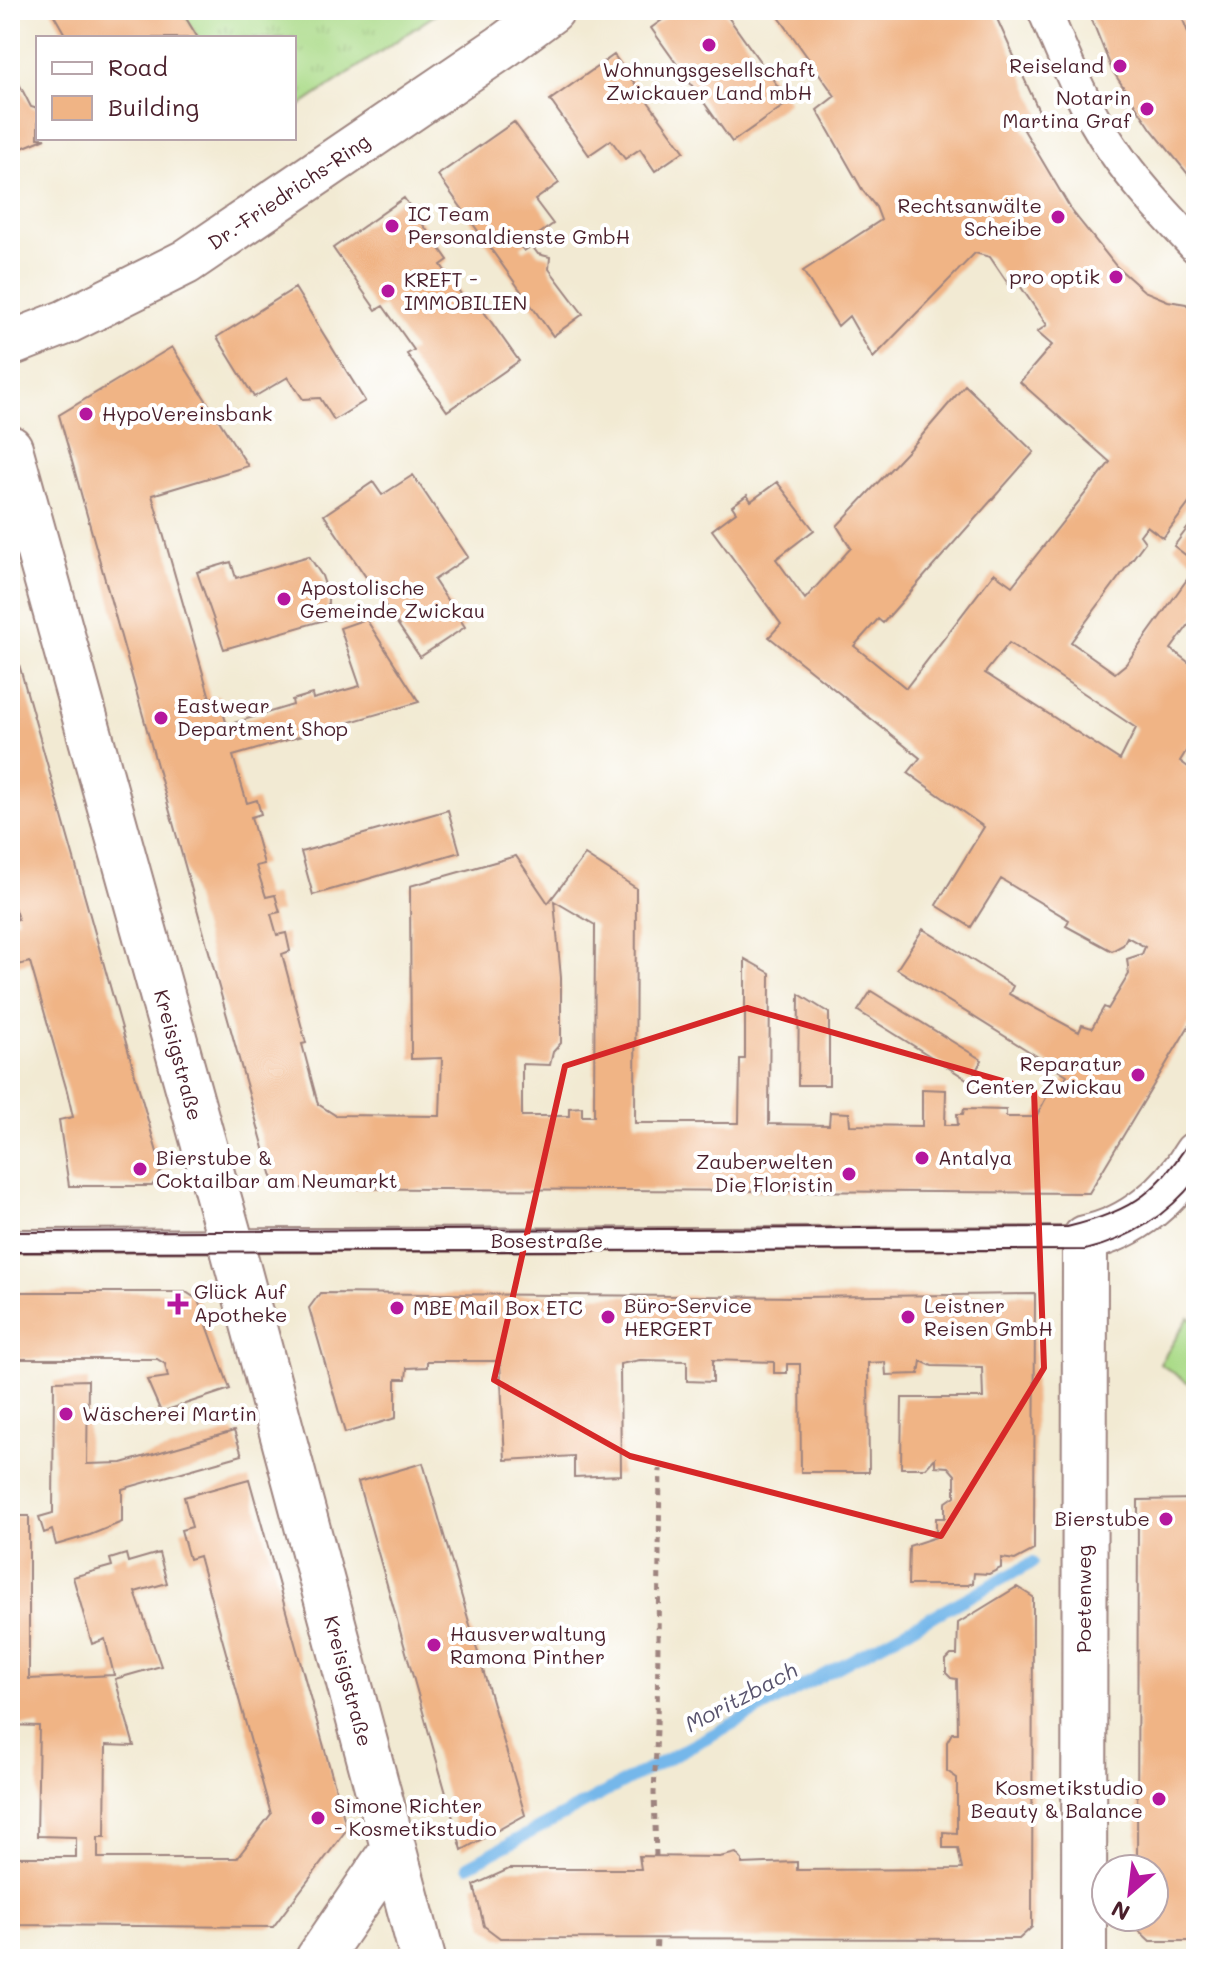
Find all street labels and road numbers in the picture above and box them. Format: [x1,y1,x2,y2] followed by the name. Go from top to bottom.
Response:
[203,127,374,255] street label: Dr.-Friedrichs-Ring
[149,987,209,1123] street label: Kreisigstraße
[491,1227,603,1253] street label: Bosestraße
[1070,1545,1096,1653] street label: Poetenweg
[319,1613,379,1749] street label: Kreisigstraße

